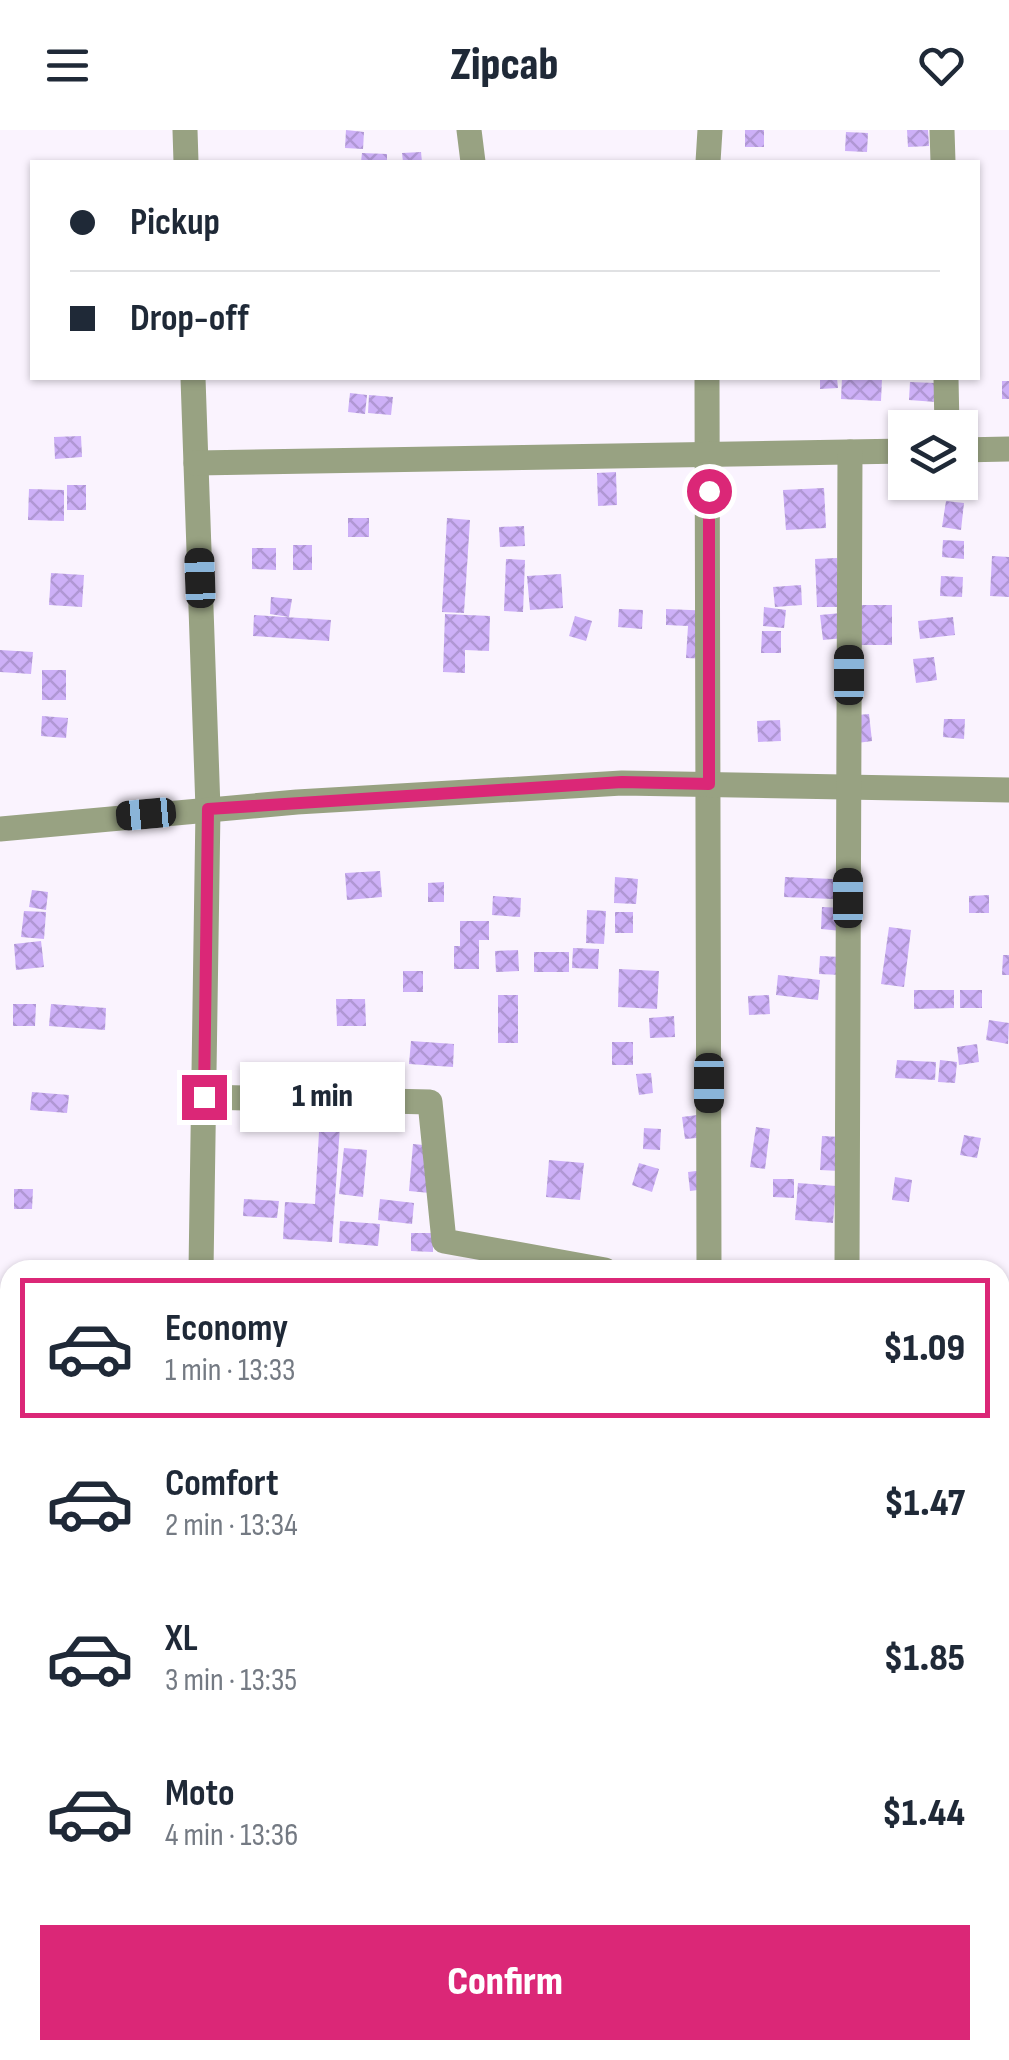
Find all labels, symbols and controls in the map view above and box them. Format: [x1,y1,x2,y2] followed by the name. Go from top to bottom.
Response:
[40,38,95,93] icon: menu
[451,38,558,93] text: Zipcab
[914,38,969,93] icon: heart
[130,200,220,245] text: Pickup
[130,296,249,341] text: Drop-off
[888,410,978,500] map controls
[888,410,978,500] button: layers
[687,469,732,514] route start
[184,547,216,609] car
[834,645,864,705] car
[115,796,177,832] car
[833,868,863,928] car
[694,1053,724,1113] car
[239,1062,404,1132] callout: 1 min
[182,1075,227,1120] route end
[292,1077,353,1116] text: 1 min
[45,1303,135,1393] icon: car
[165,1306,288,1351] text: Economy
[883,1326,965,1371] text: $1.09
[165,1351,296,1390] text: 1 min · 13:33
[45,1458,135,1548] icon: car
[165,1461,279,1506] text: Comfort
[884,1481,965,1526] text: $1.47
[165,1506,298,1545] text: 2 min · 13:34
[45,1613,135,1703] icon: car
[165,1616,198,1661] text: XL
[884,1636,965,1681] text: $1.85
[165,1661,297,1700] text: 3 min · 13:35
[45,1768,135,1858] icon: car
[165,1771,235,1816] text: Moto
[882,1791,965,1836] text: $1.44
[165,1816,298,1855] text: 4 min · 13:36
[40,1925,970,2040] button: Confirm

